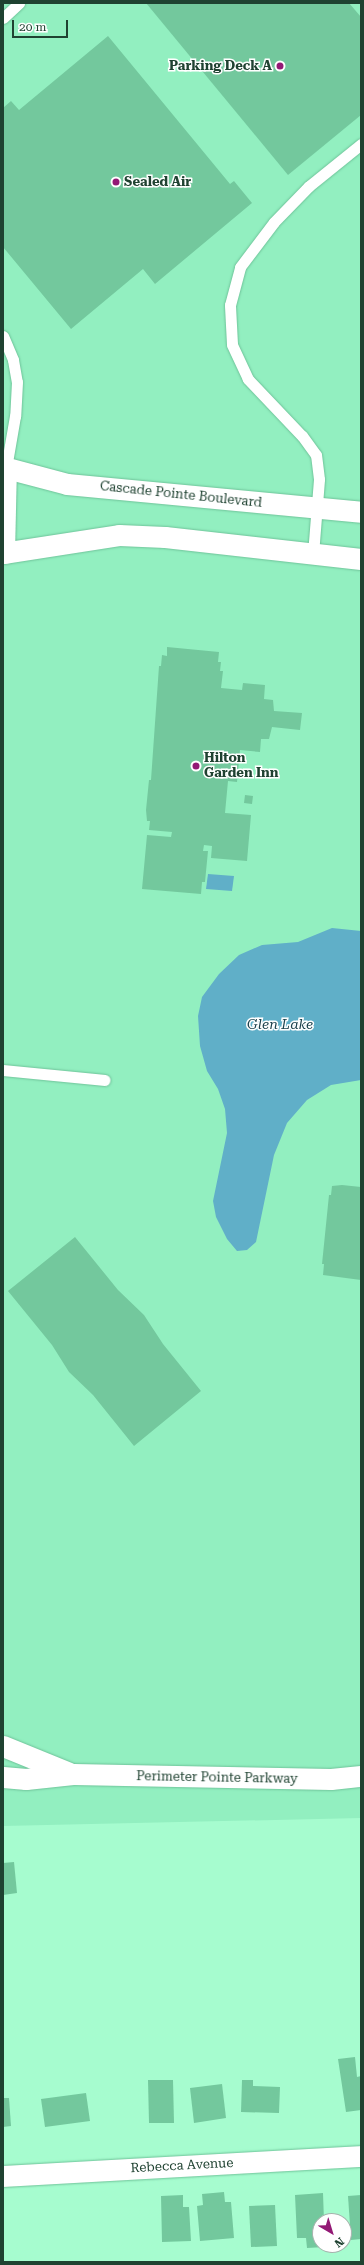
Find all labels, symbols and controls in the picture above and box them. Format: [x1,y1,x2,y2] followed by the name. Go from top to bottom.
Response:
[14,12,70,38] scale bar
[19,20,46,34] text: 20 m
[169,58,272,74] place label: Parking Deck A
[275,61,285,71] marker: Parking Deck A
[124,174,191,190] place label: Sealed Air
[111,177,121,187] marker: Sealed Air
[99,479,263,511] street label: Cascade Pointe Boulevard
[204,751,279,782] place label: Hilton Garden Inn
[191,761,201,771] marker: Hilton Garden Inn
[247,1016,313,1032] water label: Glen Lake
[136,1769,298,1787] street label: Perimeter Pointe Parkway
[130,2156,234,2176] street label: Rebecca Avenue
[312,2213,352,2253] north arrow
[332,2234,346,2250] text: N

